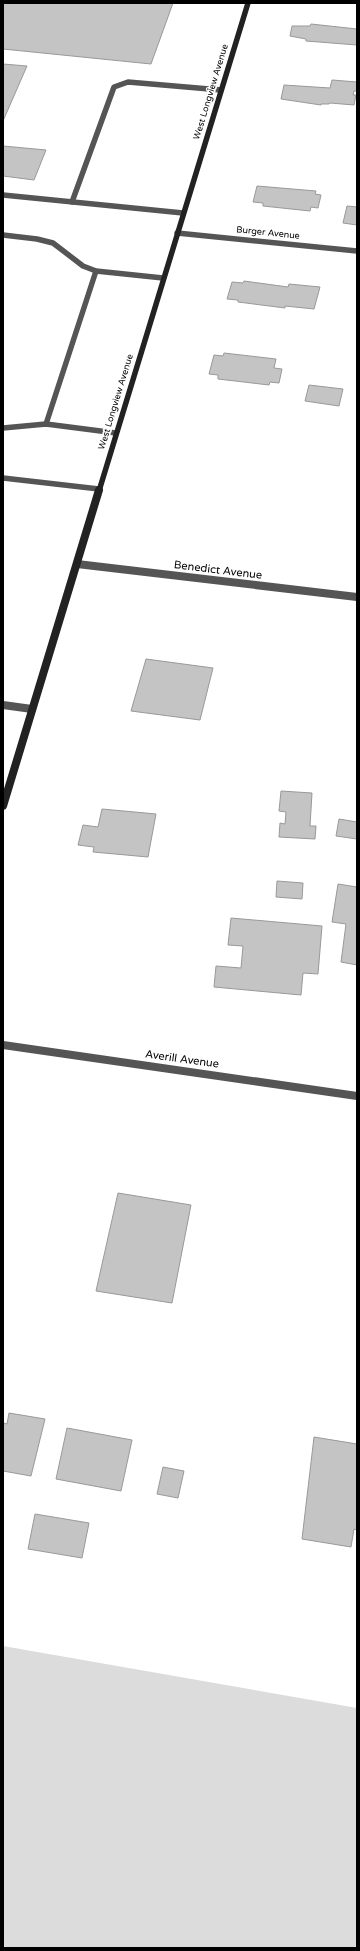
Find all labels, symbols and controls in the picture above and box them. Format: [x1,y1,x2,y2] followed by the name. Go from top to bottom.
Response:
[191,43,231,141] street label: West Longview Avenue
[236,224,300,242] street label: Burger Avenue
[96,353,136,451] street label: West Longview Avenue
[173,558,263,582] street label: Benedict Avenue
[144,1047,220,1071] street label: Averill Avenue

